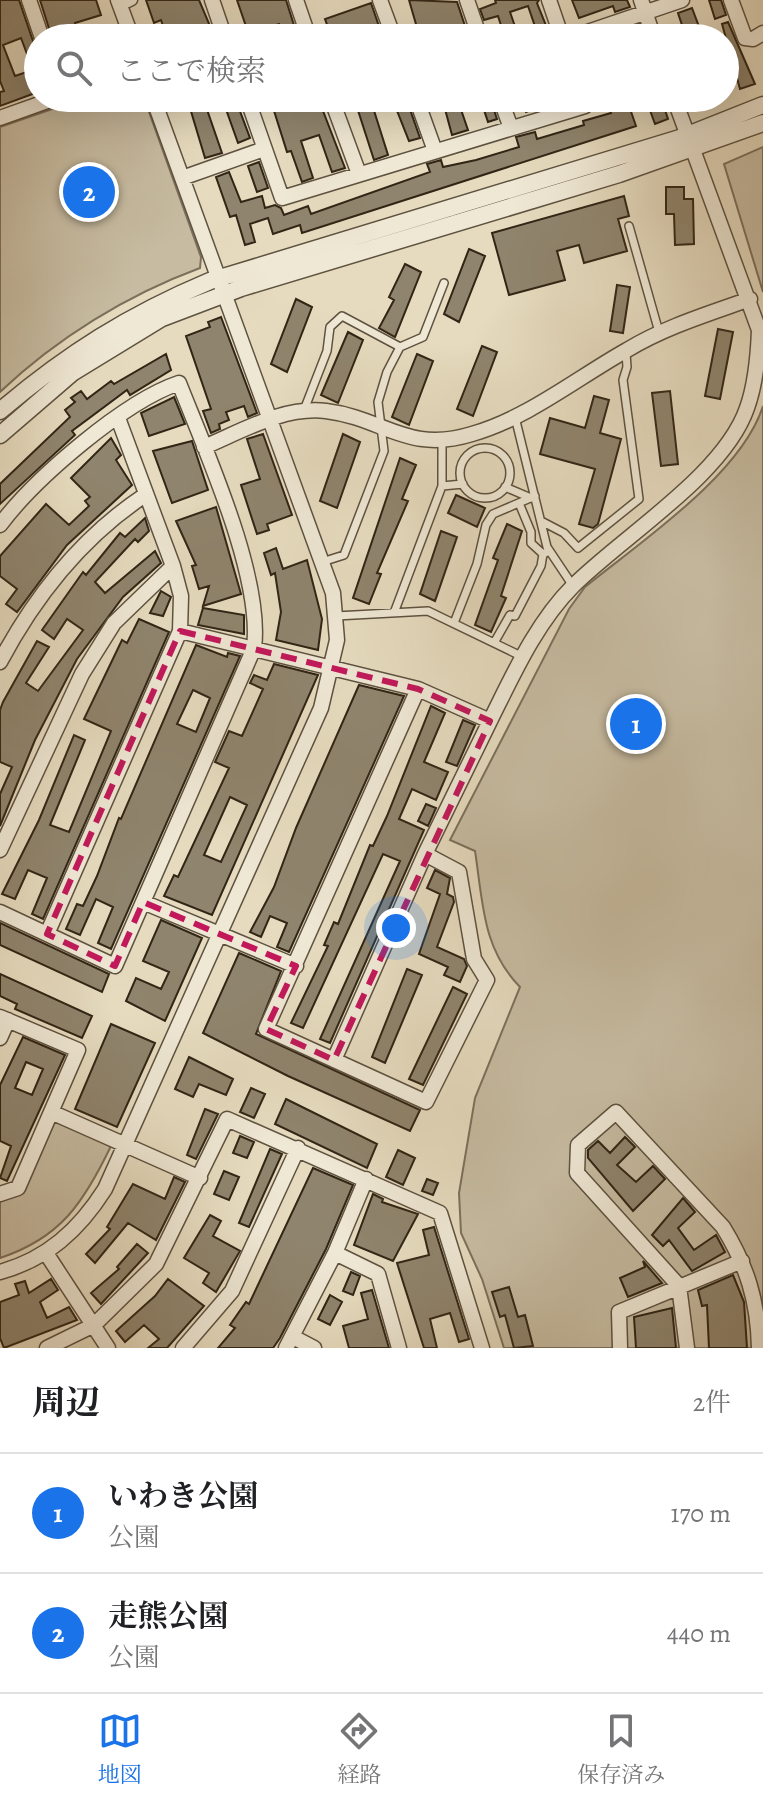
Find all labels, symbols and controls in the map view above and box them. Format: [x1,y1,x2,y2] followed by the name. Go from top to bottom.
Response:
[24,24,739,112] search box
[52,46,96,90] icon: search
[116,51,266,91] text: ここで検索
[63,162,115,222] pin: 2
[610,694,662,754] pin: 1
[376,908,416,948] your location
[32,1379,100,1426] text: 周辺
[693,1385,731,1420] text: 2件
[108,1476,258,1516] text: いわき公園
[53,1496,63,1531] text: 1
[671,1496,731,1531] text: 170 m
[108,1520,160,1555] text: 公園
[108,1596,228,1636] text: 走熊公園
[52,1616,64,1651] text: 2
[667,1616,731,1651] text: 440 m
[108,1640,160,1675] text: 公園
[98,1709,142,1790] tab: 地図
[337,1709,381,1790] tab: 経路
[577,1709,665,1790] tab: 保存済み

